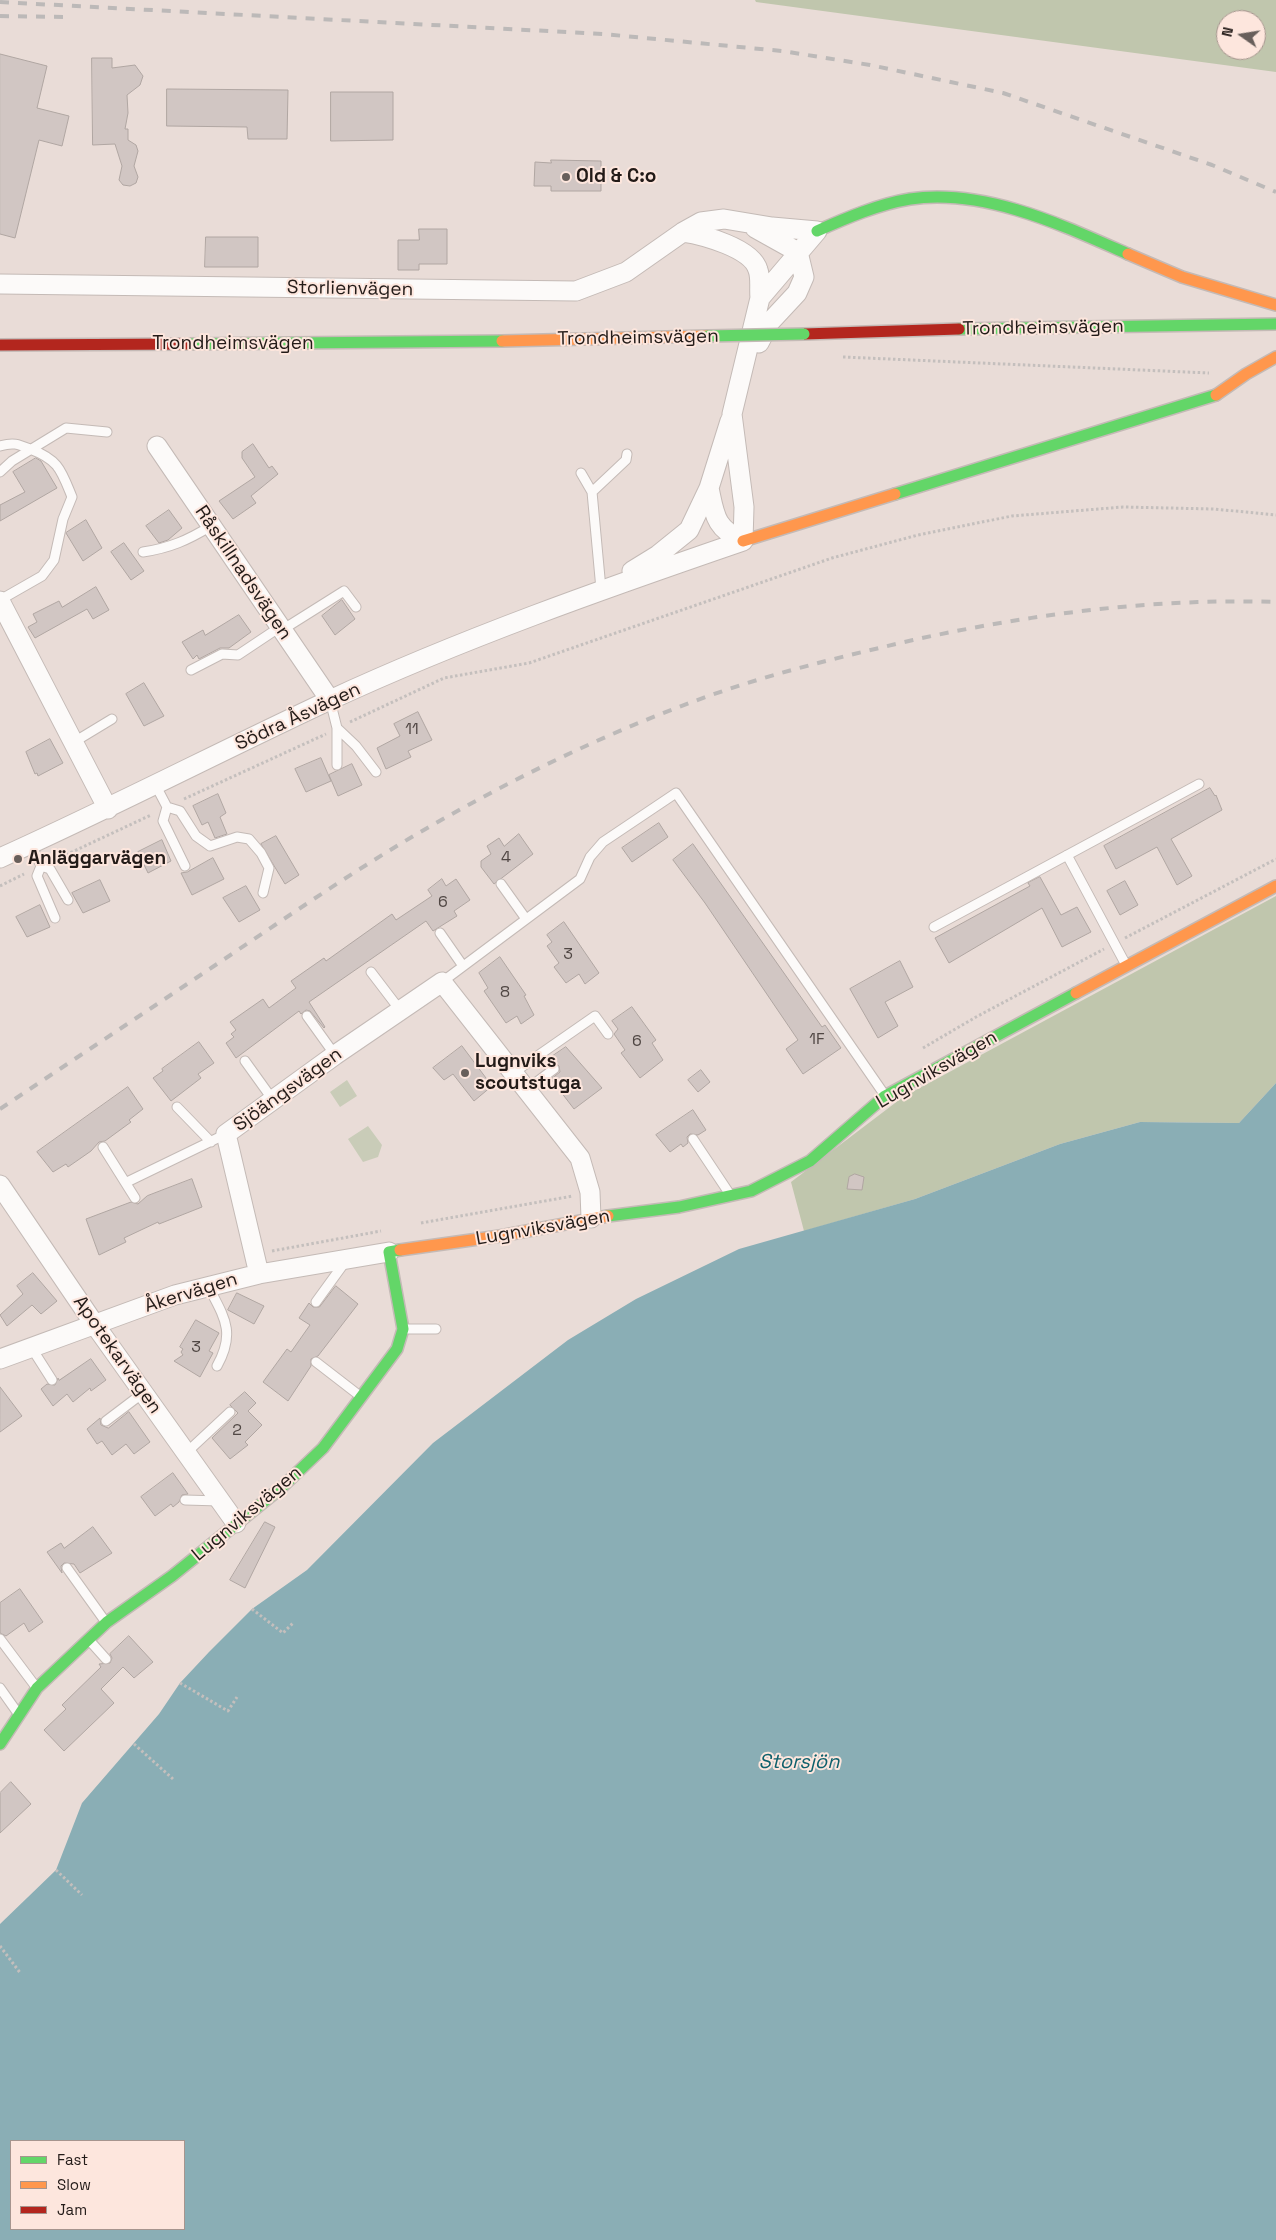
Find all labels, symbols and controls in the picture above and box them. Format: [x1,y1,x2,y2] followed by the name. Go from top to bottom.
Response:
[1216,10,1266,60] north arrow
[1218,25,1237,38] text: N
[576,166,656,188] place label: Old & C:o
[560,171,572,183] marker: Old & C:o
[287,276,413,302] street label: Storlienvägen
[962,315,1124,341] street label: Trondheimsvägen
[557,325,719,351] street label: Trondheimsvägen
[152,333,314,355] street label: Trondheimsvägen
[190,502,296,644] street label: Råskillnadsvägen
[232,678,364,756] street label: Södra Åsvägen
[405,720,419,740] house number: 11
[28,848,166,870] place label: Anläggarvägen
[501,848,511,868] house number: 4
[12,853,24,865] marker: Anläggarvägen
[438,893,448,913] house number: 6
[563,945,573,965] house number: 3
[500,983,510,1003] house number: 8
[873,1026,1001,1114] street label: Lugnviksvägen
[809,1030,825,1050] house number: 1F
[632,1032,642,1052] house number: 6
[229,1043,347,1137] street label: Sjöängsvägen
[475,1051,581,1095] place label: Lugnviks scoutstuga
[459,1067,471,1079] marker: Lugnviks scoutstuga
[474,1205,612,1251] street label: Lugnviksvägen
[142,1268,240,1318] street label: Åkervägen
[68,1292,166,1418] street label: Apotekarvägen
[191,1338,201,1358] house number: 3
[232,1421,242,1441] house number: 2
[188,1462,306,1566] street label: Lugnviksvägen
[759,1751,839,1775] water label: Storsjön
[10,2140,185,2230] legend
[57,2150,88,2169] text: Fast
[57,2175,91,2194] text: Slow
[57,2200,87,2219] text: Jam

